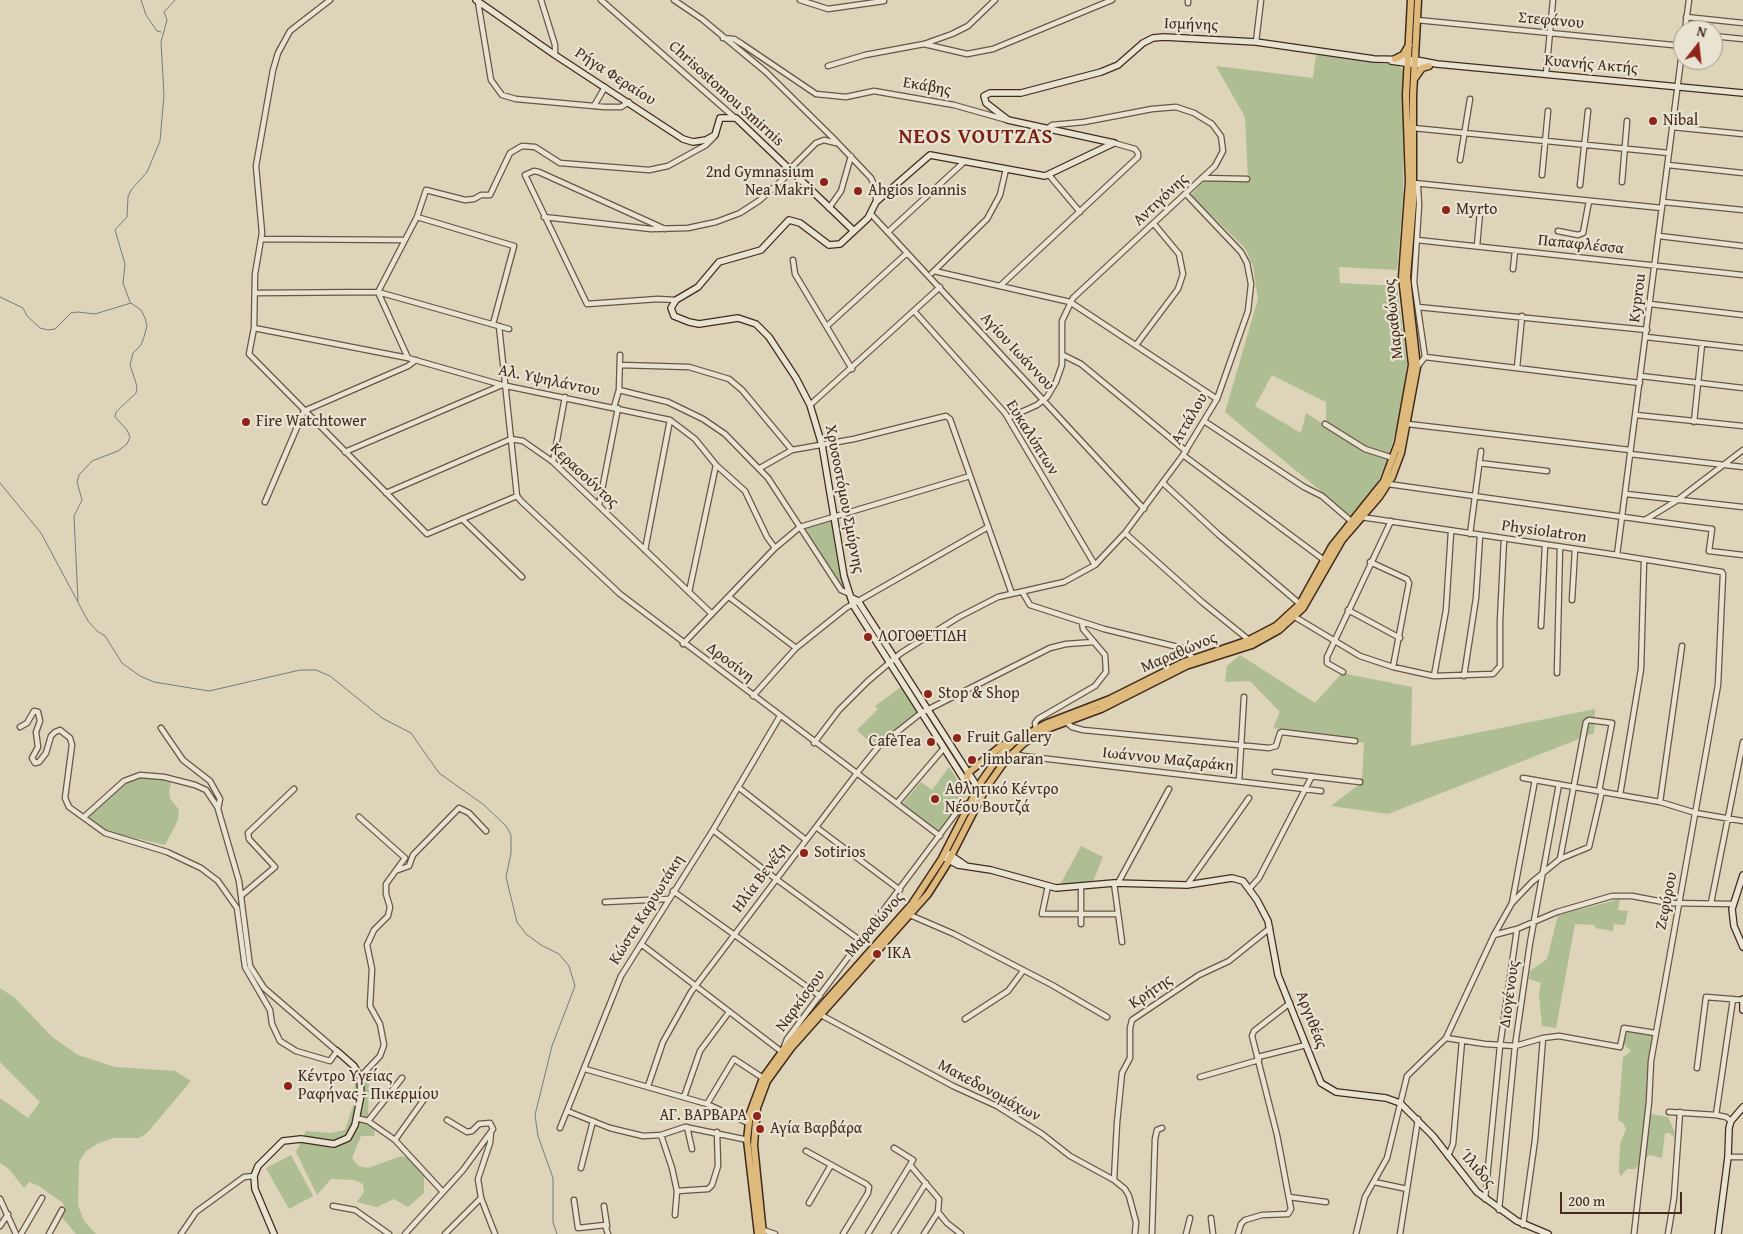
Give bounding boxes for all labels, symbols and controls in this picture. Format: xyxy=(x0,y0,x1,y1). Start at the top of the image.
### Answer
street label: Στεφάνου xyxy=(1517,9,1585,33)
street label: Ισμήνης xyxy=(1164,14,1218,36)
north arrow xyxy=(1673,20,1723,70)
text: N xyxy=(1695,21,1709,42)
street label: Chrisostomou Smirnis xyxy=(664,37,788,151)
street label: Ρήγα Φεραίου xyxy=(571,44,659,110)
street label: Κυανής Ακτής xyxy=(1543,51,1639,79)
street label: Εκάβης xyxy=(901,73,953,101)
place label: Nibal xyxy=(1663,111,1698,131)
marker: Nibal xyxy=(1647,115,1659,127)
district label: NEOS VOUTZAS xyxy=(897,125,1055,151)
place label: 2nd Gymnasium Nea Makri xyxy=(706,163,814,201)
street label: Αντιγόνης xyxy=(1130,170,1192,230)
marker: 2nd Gymnasium Nea Makri xyxy=(818,176,830,188)
place label: Ahgios Ioannis xyxy=(868,181,967,201)
marker: Ahgios Ioannis xyxy=(852,185,864,197)
place label: Myrto xyxy=(1456,200,1497,220)
marker: Myrto xyxy=(1440,204,1452,216)
street label: Παπαφλέσσα xyxy=(1537,231,1625,259)
street label: Kyprou xyxy=(1625,272,1651,324)
street label: Μαραθώνος xyxy=(1380,278,1408,360)
street label: Αγίου Ιωάννου xyxy=(976,309,1058,395)
street label: Αλ. Υψηλάντου xyxy=(497,361,601,401)
street label: Αττάλου xyxy=(1168,390,1212,448)
street label: Ευκαλύπτων xyxy=(1001,397,1063,479)
place label: Fire Watchtower xyxy=(256,412,366,432)
marker: Fire Watchtower xyxy=(240,416,252,428)
street label: Χρυσοστόμου Σμύρνης xyxy=(820,423,868,575)
street label: Κερασούντος xyxy=(546,439,622,513)
street label: Physiolatron xyxy=(1500,517,1588,547)
place label: ΛΟΓΟΘΕΤΙΔΗ xyxy=(878,627,967,647)
street label: Μαραθώνος xyxy=(1138,628,1220,678)
marker: ΛΟΓΟΘΕΤΙΔΗ xyxy=(862,631,874,643)
street label: Δροσίνη xyxy=(702,639,758,687)
place label: Stop & Shop xyxy=(938,684,1020,704)
marker: Stop & Shop xyxy=(922,688,934,700)
place label: Fruit Gallery xyxy=(967,728,1052,748)
place label: CafèTea xyxy=(869,732,921,752)
marker: Fruit Gallery xyxy=(951,732,963,744)
marker: CafèTea xyxy=(925,736,937,748)
street label: Ιωάννου Μαζαράκη xyxy=(1101,744,1235,776)
place label: Jimbaran xyxy=(982,750,1043,770)
marker: Jimbaran xyxy=(966,754,978,766)
place label: Αθλητικό Κέντρο Νέου Βουτζά xyxy=(945,780,1059,818)
marker: Αθλητικό Κέντρο Νέου Βουτζά xyxy=(929,793,941,805)
street label: Ηλία Βενέζη xyxy=(729,839,793,917)
place label: Sotirios xyxy=(814,843,866,863)
marker: Sotirios xyxy=(798,847,810,859)
street label: Κώστα Καρυωτάκη xyxy=(606,852,688,968)
street label: Ζεφύρου xyxy=(1652,871,1682,931)
street label: Μαραθώνος xyxy=(841,888,909,962)
place label: ΙΚΑ xyxy=(887,944,911,964)
marker: ΙΚΑ xyxy=(871,948,883,960)
street label: Διογένους xyxy=(1496,959,1524,1029)
street label: Ναρκίσσου xyxy=(772,966,830,1036)
street label: Κρήτης xyxy=(1126,971,1176,1013)
street label: Αργιθέας xyxy=(1291,988,1331,1052)
street label: Μακεδονομάχων xyxy=(934,1056,1044,1126)
place label: Κέντρο Υγείας Ραφήνας - Πικερμίου xyxy=(298,1067,439,1105)
marker: Κέντρο Υγείας Ραφήνας - Πικερμίου xyxy=(282,1080,294,1092)
place label: ΑΓ. ΒΑΡΒΑΡΑ xyxy=(659,1106,747,1126)
marker: ΑΓ. ΒΑΡΒΑΡΑ xyxy=(751,1110,763,1122)
place label: Αγία Βαρβάρα xyxy=(770,1119,862,1139)
marker: Αγία Βαρβάρα xyxy=(754,1123,766,1135)
street label: Ίλιδος xyxy=(1455,1146,1499,1192)
scale bar xyxy=(1563,1182,1686,1214)
text: 200 m xyxy=(1568,1190,1605,1211)

